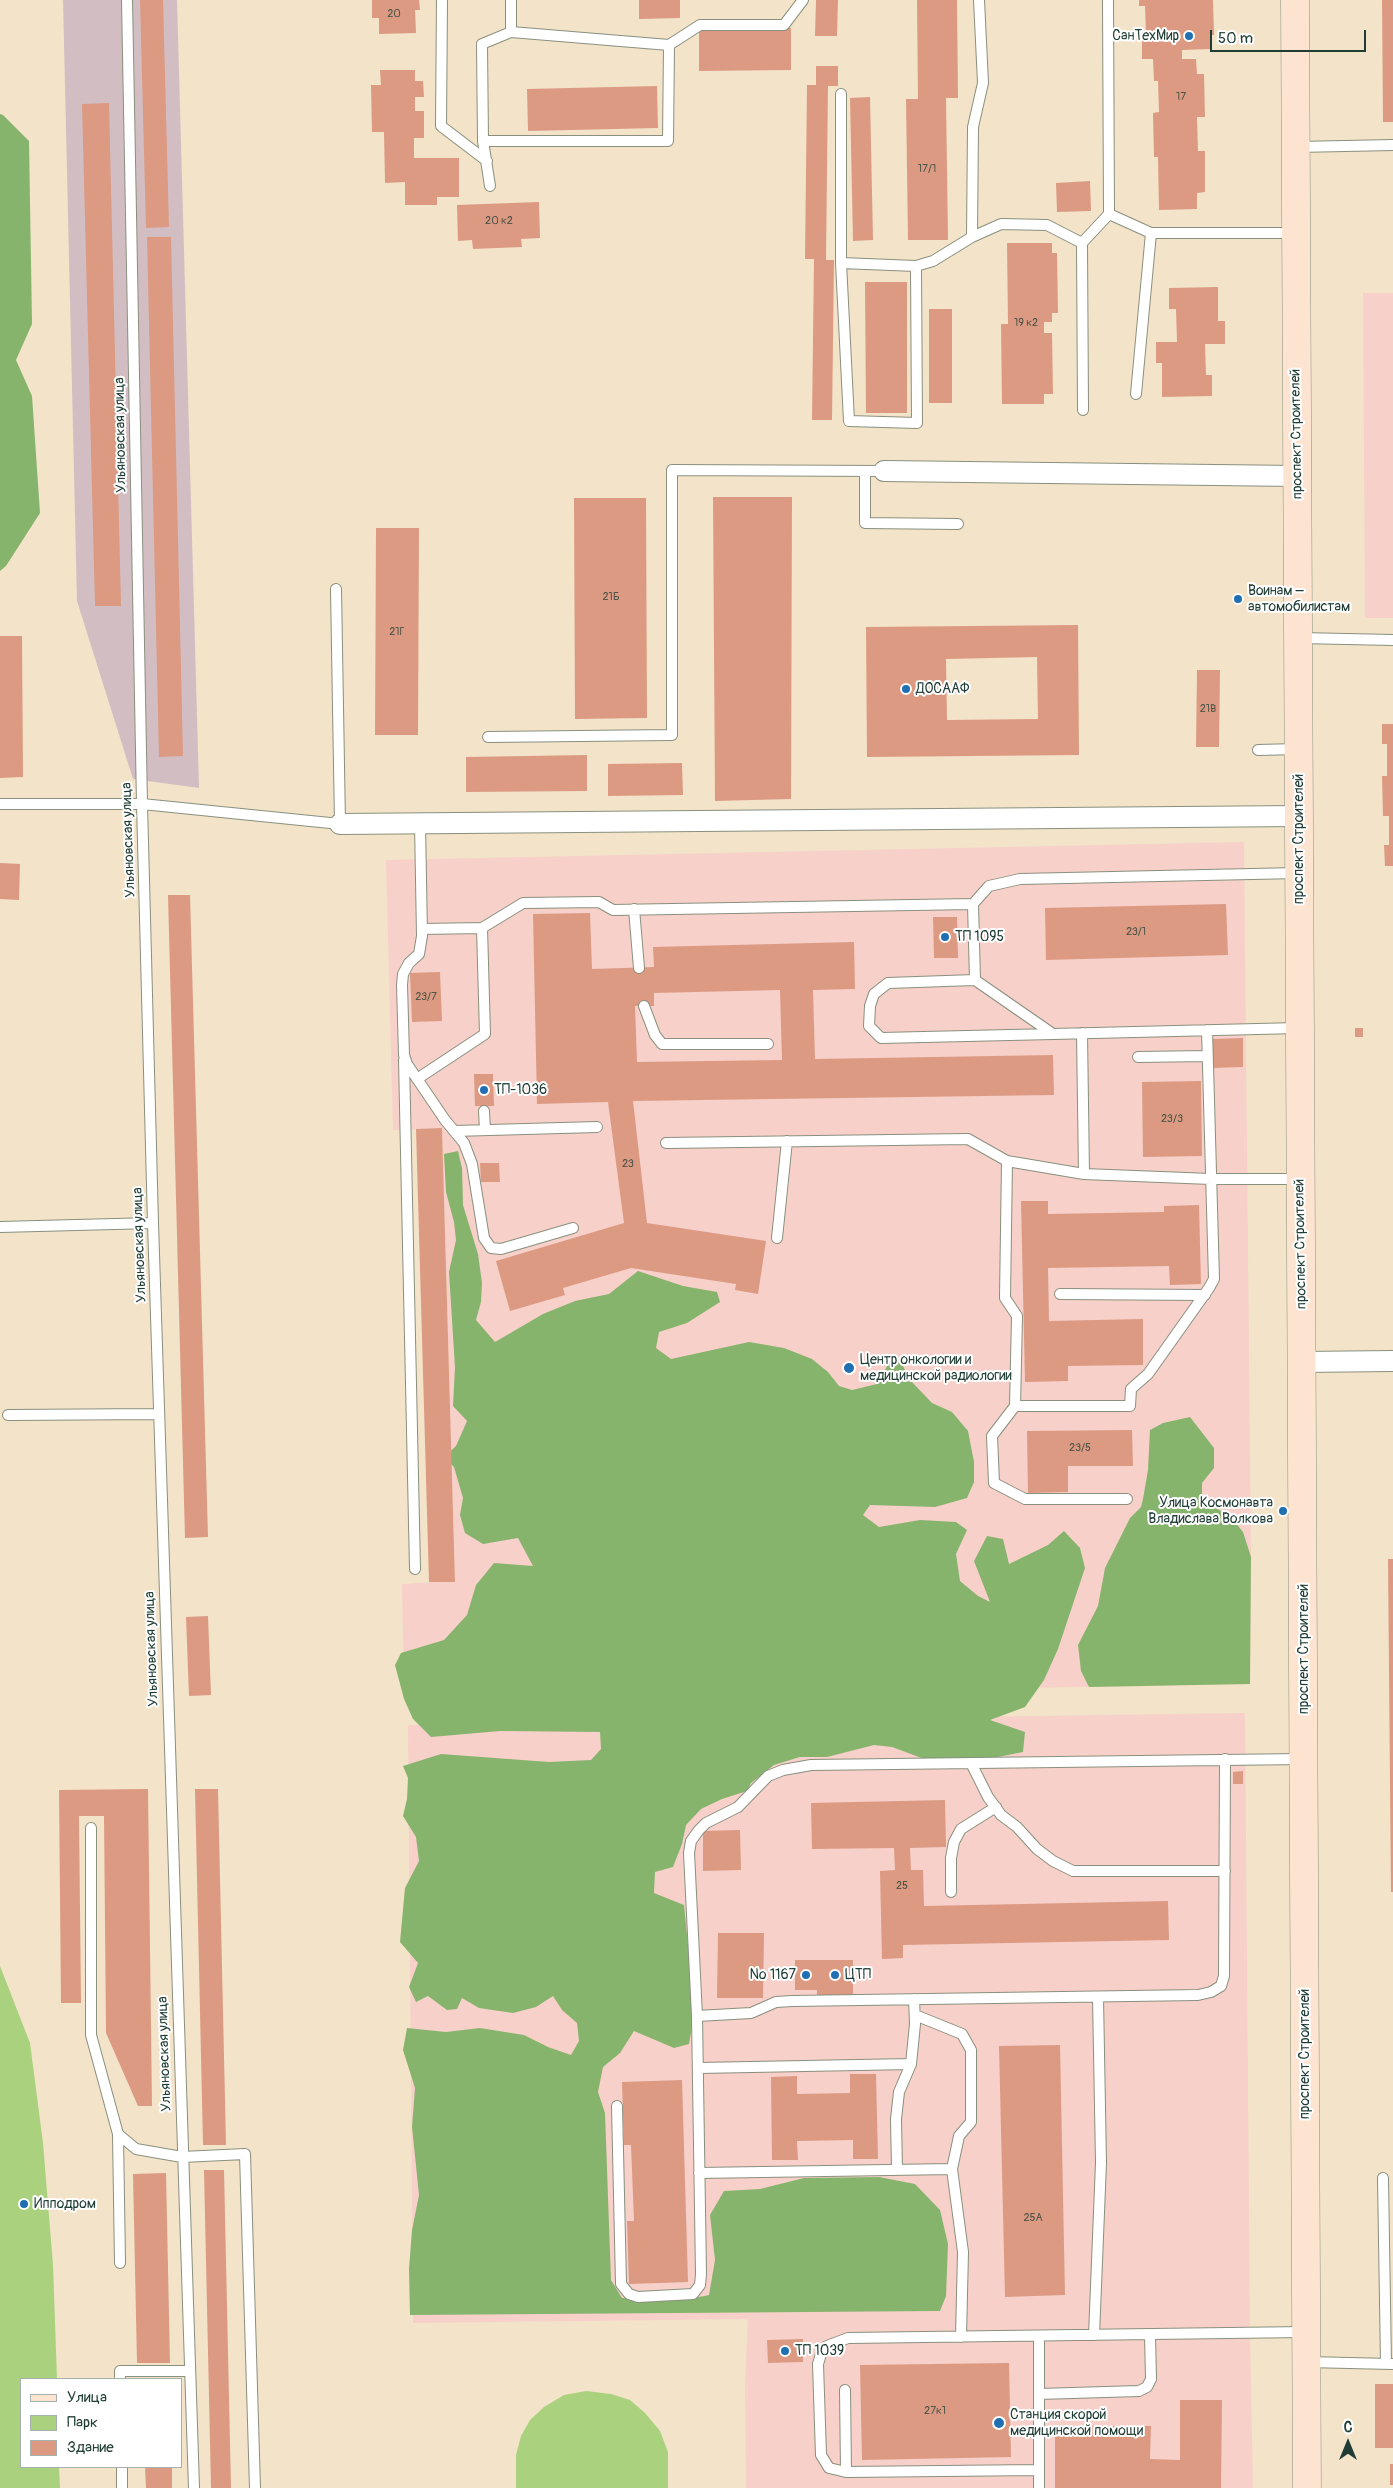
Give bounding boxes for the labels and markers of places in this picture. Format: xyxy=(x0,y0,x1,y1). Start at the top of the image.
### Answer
place label: СанТехМир xyxy=(1112,28,1179,44)
marker: СанТехМир xyxy=(1183,30,1195,42)
place label: Воинам – автомобилистам xyxy=(1248,583,1350,616)
marker: Воинам – автомобилистам xyxy=(1232,593,1244,605)
place label: ДОСААФ xyxy=(916,681,969,697)
marker: ДОСААФ xyxy=(900,683,912,695)
place label: ТП 1095 xyxy=(955,929,1004,945)
marker: ТП 1095 xyxy=(939,931,951,943)
place label: ТП-1036 xyxy=(494,1082,547,1098)
marker: ТП-1036 xyxy=(478,1084,490,1096)
place label: Центр онкологии и медицинской радиологии xyxy=(860,1352,1012,1384)
marker: Центр онкологии и медицинской радиологии xyxy=(842,1361,856,1375)
place label: Улица Космонавта Владислава Волкова xyxy=(1148,1495,1273,1528)
marker: Улица Космонавта Владислава Волкова xyxy=(1277,1505,1289,1517)
place label: № 1167 xyxy=(750,1967,796,1983)
place label: ЦТП xyxy=(845,1967,871,1983)
marker: № 1167 xyxy=(800,1969,812,1981)
marker: ЦТП xyxy=(829,1969,841,1981)
place label: Ипподром xyxy=(34,2196,96,2212)
marker: Ипподром xyxy=(18,2198,30,2210)
place label: ТП 1039 xyxy=(795,2343,844,2359)
marker: ТП 1039 xyxy=(779,2345,791,2357)
place label: Станция скорой медицинской помощи xyxy=(1010,2407,1143,2440)
marker: Станция скорой медицинской помощи xyxy=(992,2416,1006,2430)

